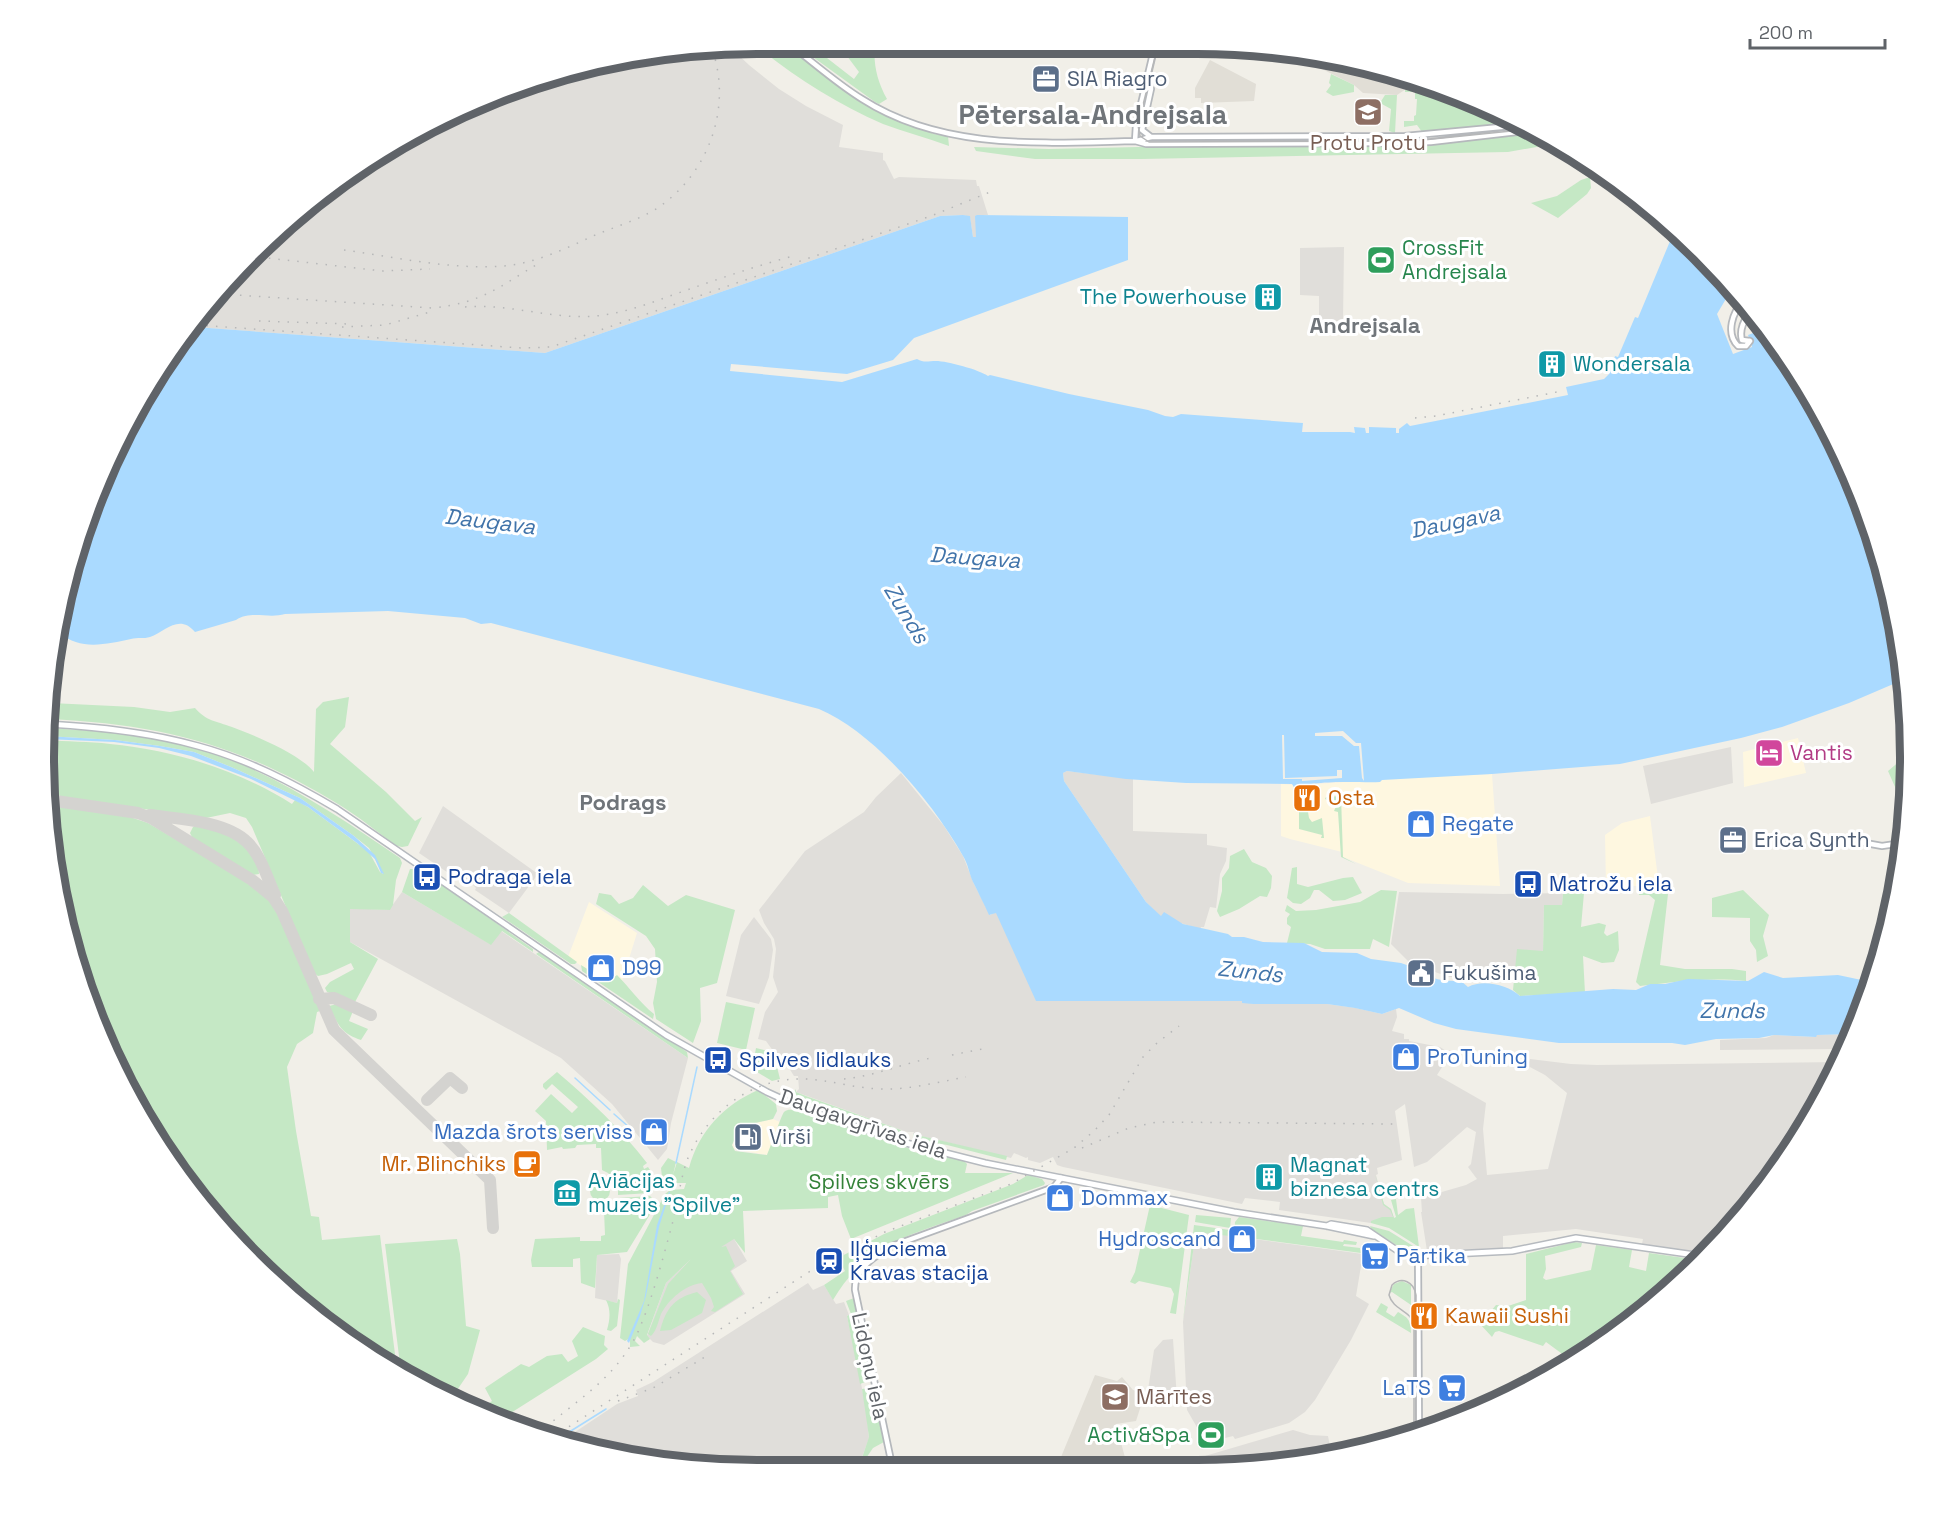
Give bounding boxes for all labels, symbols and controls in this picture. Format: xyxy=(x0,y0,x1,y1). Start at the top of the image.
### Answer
scale bar xyxy=(1750,12,1885,50)
text: 200 m xyxy=(1759,21,1813,44)
office icon: SIA Riagro xyxy=(1030,63,1062,95)
place label: SIA Riagro xyxy=(1067,65,1168,92)
school or university icon: Protu Protu xyxy=(1352,96,1384,128)
district label: Pētersala-Andrejsala xyxy=(959,97,1228,132)
place label: Protu Protu xyxy=(1310,129,1426,156)
place label: CrossFit Andrejsala xyxy=(1402,234,1507,285)
sports icon: CrossFit Andrejsala xyxy=(1365,244,1397,276)
building icon: The Powerhouse xyxy=(1252,281,1284,313)
place label: The Powerhouse xyxy=(1080,283,1247,310)
district label: Andrejsala xyxy=(1309,311,1421,339)
building icon: Wondersala xyxy=(1536,348,1568,380)
place label: Wondersala xyxy=(1573,350,1691,377)
water label: Daugava xyxy=(1408,498,1503,544)
water label: Daugava xyxy=(443,502,537,540)
water label: Daugava xyxy=(929,540,1022,574)
water label: Zunds xyxy=(878,578,937,649)
hotel icon: Vantis xyxy=(1753,737,1785,769)
place label: Vantis xyxy=(1790,739,1853,766)
restaurant icon: Osta xyxy=(1291,782,1323,814)
place label: Osta xyxy=(1328,784,1375,811)
district label: Podrags xyxy=(579,788,667,816)
shop icon: Regate xyxy=(1405,808,1437,840)
place label: Regate xyxy=(1442,810,1514,837)
office icon: Erica Synth xyxy=(1717,824,1749,856)
place label: Erica Synth xyxy=(1754,826,1870,853)
bus stop icon: Podraga iela xyxy=(411,861,443,893)
place label: Podraga iela xyxy=(448,863,572,890)
bus stop icon: Matrožu iela xyxy=(1512,868,1544,900)
place label: Matrožu iela xyxy=(1549,870,1672,897)
shop icon: D99 xyxy=(585,952,617,984)
place label: D99 xyxy=(622,954,662,981)
water label: Zunds xyxy=(1216,954,1285,988)
public building icon: Fukušima xyxy=(1405,957,1437,989)
place label: Fukušima xyxy=(1442,959,1537,986)
water label: Zunds xyxy=(1699,996,1766,1024)
shop icon: ProTuning xyxy=(1390,1041,1422,1073)
place label: ProTuning xyxy=(1427,1043,1528,1070)
bus stop icon: Spilves lidlauks xyxy=(702,1044,734,1076)
place label: Spilves lidlauks xyxy=(739,1046,891,1073)
street label: Daugavgrīvas iela xyxy=(776,1082,950,1165)
shop icon: Mazda šrots serviss xyxy=(638,1116,670,1148)
place label: Mazda šrots serviss xyxy=(434,1118,633,1145)
fuel station icon: Virši xyxy=(732,1121,764,1153)
place label: Virši xyxy=(769,1123,811,1150)
cafe icon: Mr. Blinchiks xyxy=(511,1148,543,1180)
place label: Mr. Blinchiks xyxy=(382,1150,506,1177)
place label: Magnat biznesa centrs xyxy=(1290,1151,1439,1202)
building icon: Magnat biznesa centrs xyxy=(1253,1161,1285,1193)
place label: Aviācijas muzejs "Spilve" xyxy=(588,1167,741,1218)
park label: Spilves skvērs xyxy=(809,1168,949,1195)
museum icon: Aviācijas muzejs "Spilve" xyxy=(551,1177,583,1209)
shop icon: Dommax xyxy=(1044,1182,1076,1214)
place label: Dommax xyxy=(1081,1184,1169,1211)
shop icon: Hydroscand xyxy=(1226,1223,1258,1255)
place label: Hydroscand xyxy=(1098,1225,1221,1252)
place label: Iļģuciema Kravas stacija xyxy=(850,1235,989,1286)
supermarket icon: Pārtika xyxy=(1359,1240,1391,1272)
place label: Pārtika xyxy=(1396,1242,1466,1269)
station icon: Iļģuciema Kravas stacija xyxy=(813,1245,845,1277)
restaurant icon: Kawaii Sushi xyxy=(1408,1300,1440,1332)
place label: Kawaii Sushi xyxy=(1445,1302,1569,1329)
street label: Lidoņu iela xyxy=(846,1310,895,1422)
supermarket icon: LaTS xyxy=(1436,1372,1468,1404)
place label: LaTS xyxy=(1383,1374,1431,1401)
school or university icon: Mārītes xyxy=(1099,1381,1131,1413)
place label: Mārītes xyxy=(1136,1383,1212,1410)
sports icon: Activ&Spa xyxy=(1195,1419,1227,1451)
place label: Activ&Spa xyxy=(1087,1421,1190,1448)

